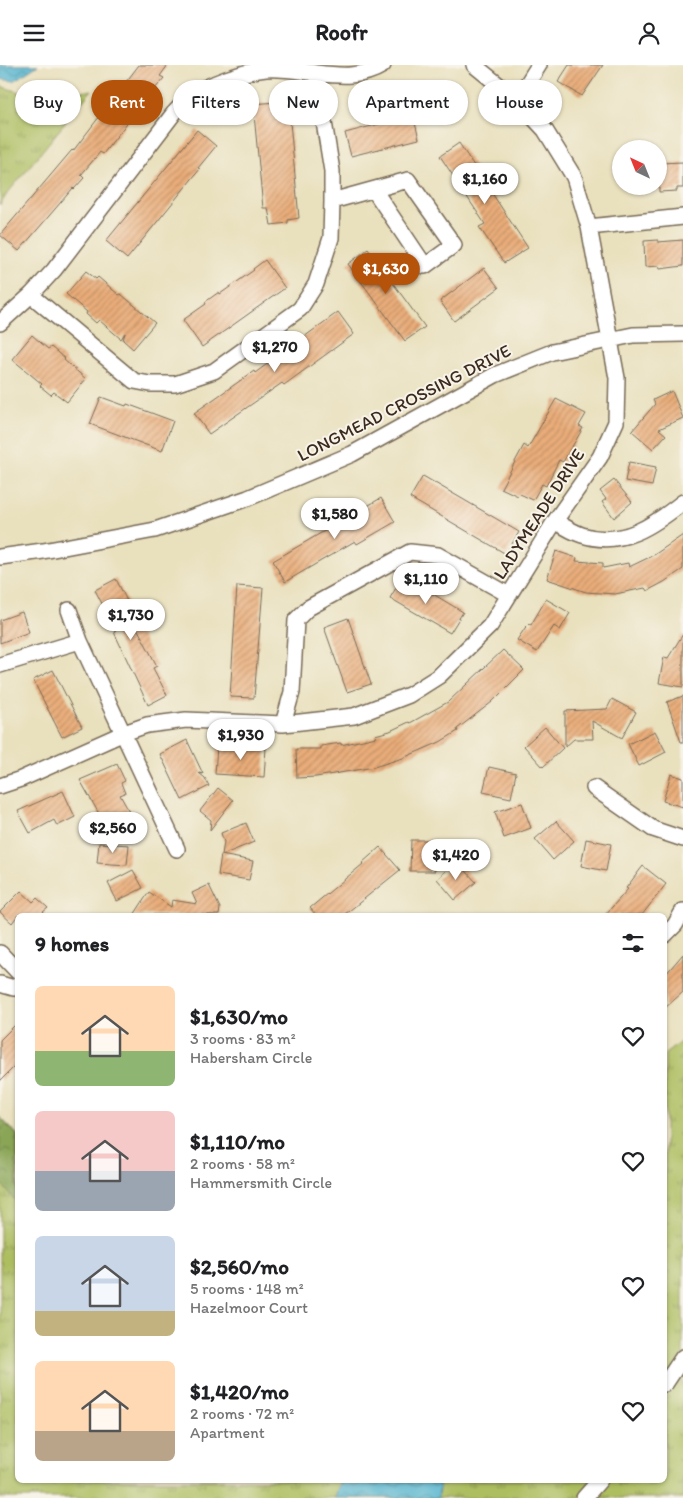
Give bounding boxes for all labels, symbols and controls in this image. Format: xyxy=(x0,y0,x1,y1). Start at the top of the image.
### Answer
icon: menu xyxy=(20,19,48,47)
text: Roofr xyxy=(315,19,368,46)
icon: person xyxy=(635,19,663,47)
chip: Buy xyxy=(15,80,81,125)
chip: Rent xyxy=(91,80,163,125)
chip: Filters xyxy=(173,80,259,125)
chip: New xyxy=(269,80,338,125)
chip: Apartment xyxy=(348,80,468,125)
chip: House xyxy=(478,80,562,125)
north arrow xyxy=(612,140,668,195)
map controls xyxy=(612,140,667,195)
pin: $1,160 xyxy=(444,163,526,205)
text: $1,160 xyxy=(462,169,508,188)
pin: $1,630 xyxy=(345,253,427,295)
text: $1,630 xyxy=(363,259,409,278)
pin: $1,270 xyxy=(234,331,316,373)
text: $1,270 xyxy=(252,337,298,356)
street label: LONGMEAD CROSSING DRIVE xyxy=(294,339,514,467)
street label: LADYMEADE DRIVE xyxy=(489,445,589,583)
pin: $1,580 xyxy=(294,497,376,540)
text: $1,580 xyxy=(312,504,358,523)
pin: $1,110 xyxy=(385,563,467,605)
text: $1,110 xyxy=(404,569,448,588)
pin: $1,730 xyxy=(90,599,172,641)
text: $1,730 xyxy=(108,605,154,624)
pin: $1,930 xyxy=(200,719,282,761)
text: $1,930 xyxy=(218,725,264,744)
pin: $2,560 xyxy=(72,811,154,854)
text: $2,560 xyxy=(89,818,137,837)
pin: $1,420 xyxy=(415,839,497,881)
text: $1,420 xyxy=(432,845,480,864)
icon: filters xyxy=(619,929,647,957)
text: 9 homes xyxy=(35,931,109,956)
text: $1,630/mo xyxy=(190,1004,288,1029)
icon: home xyxy=(75,1006,135,1066)
icon: heart xyxy=(619,1022,647,1050)
text: 3 rooms · 83 m² xyxy=(190,1029,296,1048)
text: Habersham Circle xyxy=(190,1048,312,1067)
text: $1,110/mo xyxy=(190,1129,285,1154)
icon: home xyxy=(75,1131,135,1191)
icon: heart xyxy=(619,1147,647,1175)
text: 2 rooms · 58 m² xyxy=(190,1154,295,1173)
text: Hammersmith Circle xyxy=(190,1173,332,1192)
text: $2,560/mo xyxy=(190,1254,289,1279)
icon: home xyxy=(75,1256,135,1316)
icon: heart xyxy=(619,1272,647,1300)
text: 5 rooms · 148 m² xyxy=(190,1279,304,1298)
text: Hazelmoor Court xyxy=(190,1298,308,1317)
text: $1,420/mo xyxy=(190,1379,289,1404)
icon: home xyxy=(75,1381,135,1441)
icon: heart xyxy=(619,1397,647,1425)
text: 2 rooms · 72 m² xyxy=(190,1404,294,1423)
text: Apartment xyxy=(190,1423,265,1442)

